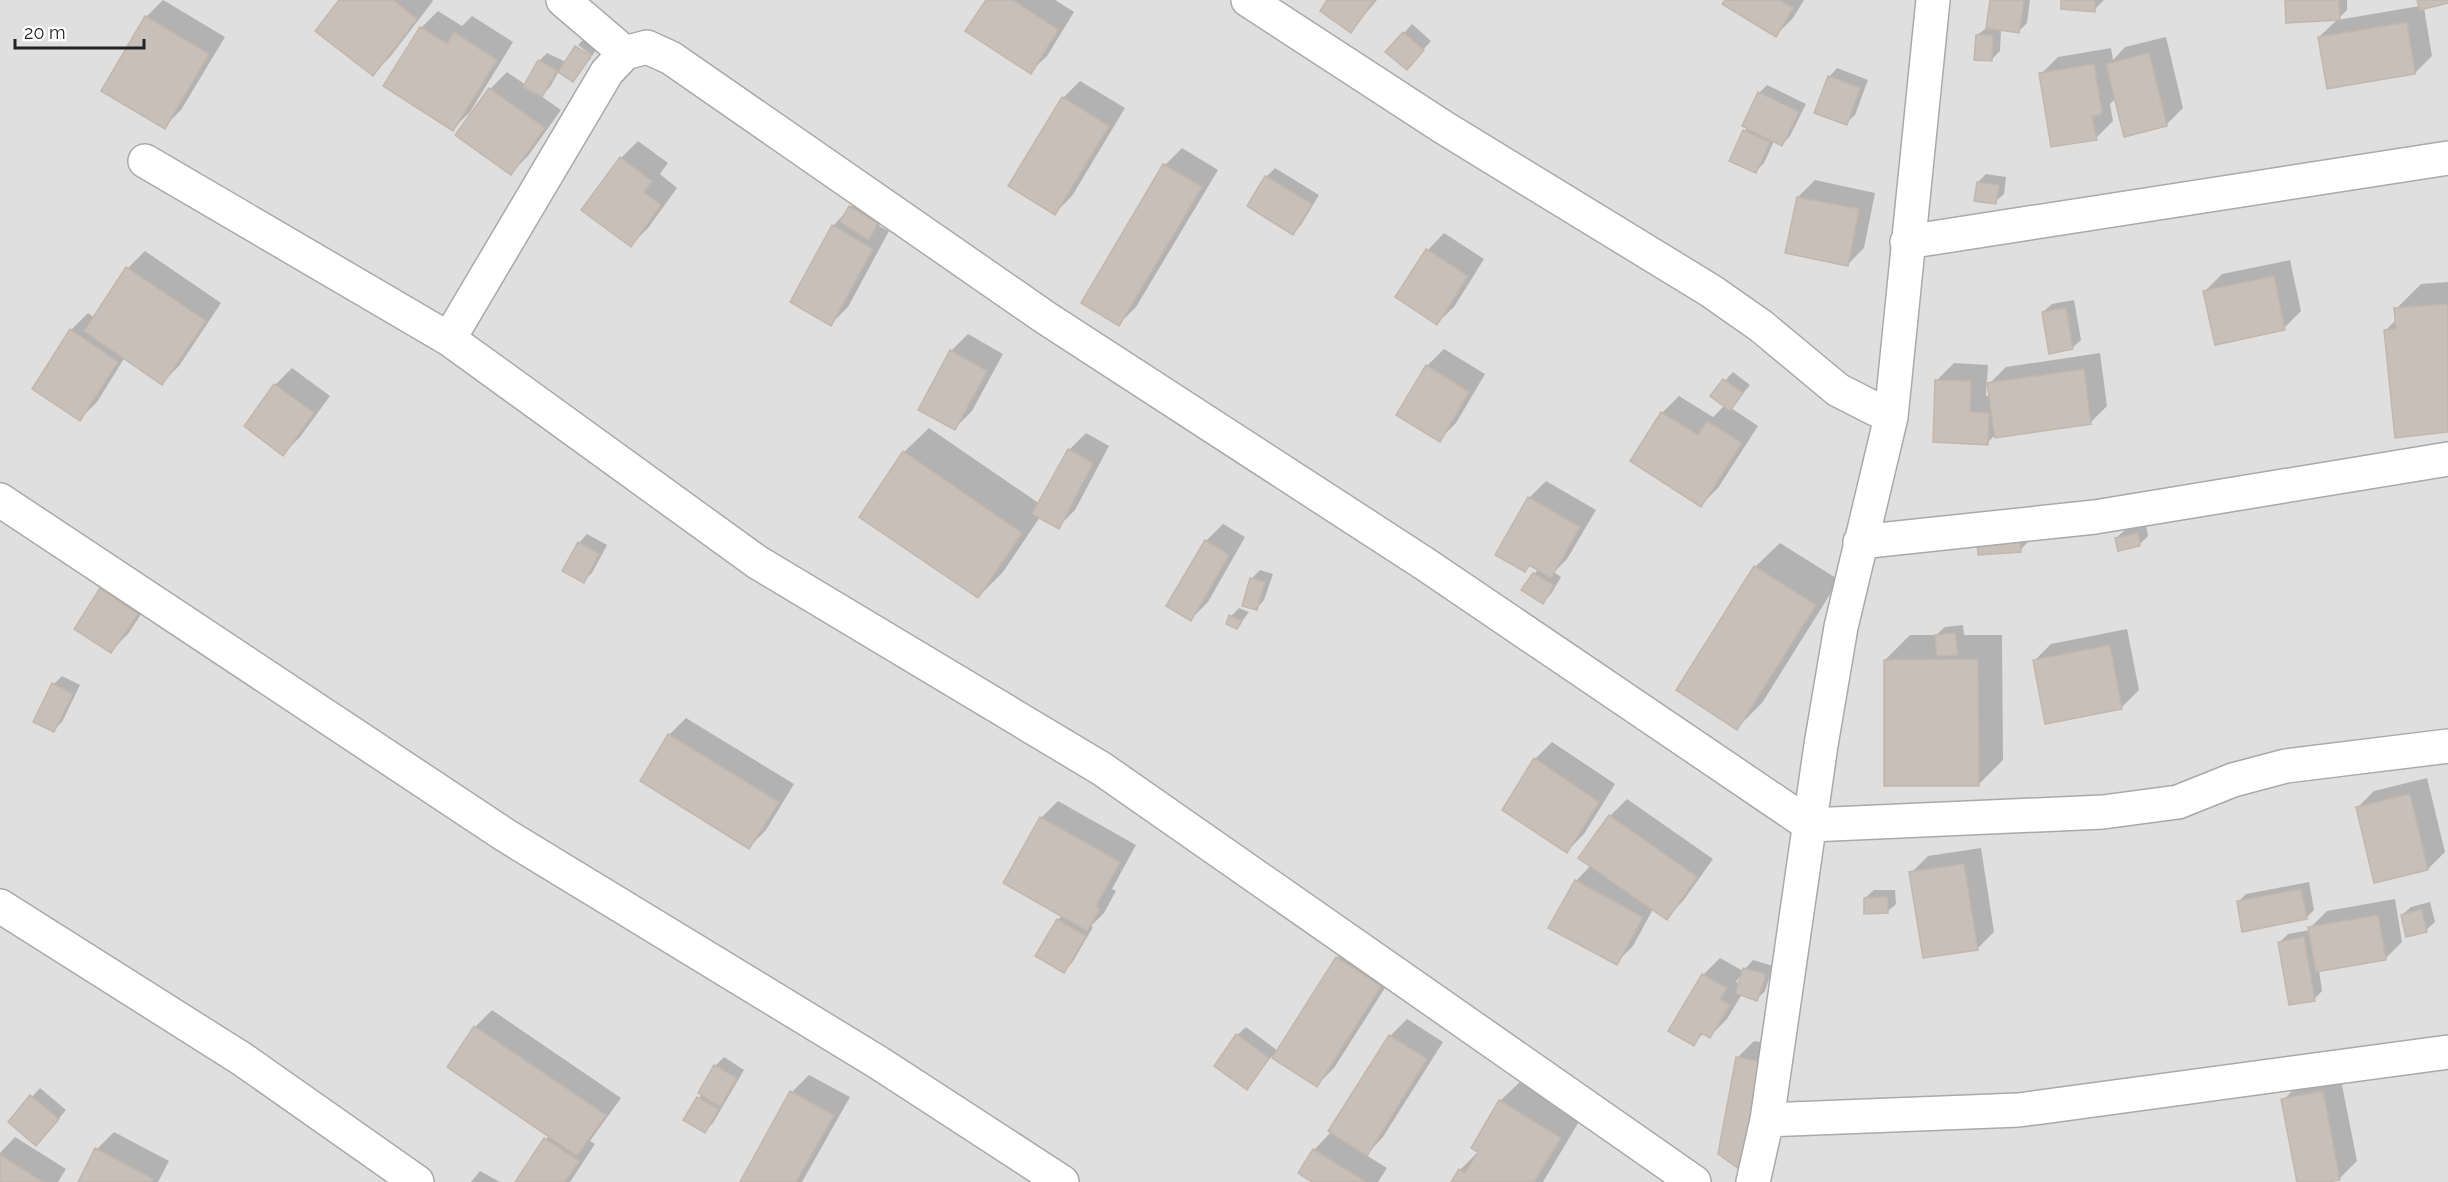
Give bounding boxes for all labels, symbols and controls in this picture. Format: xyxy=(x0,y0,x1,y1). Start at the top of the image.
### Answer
scale bar xyxy=(15,12,144,50)
text: 20 m xyxy=(24,22,66,43)

